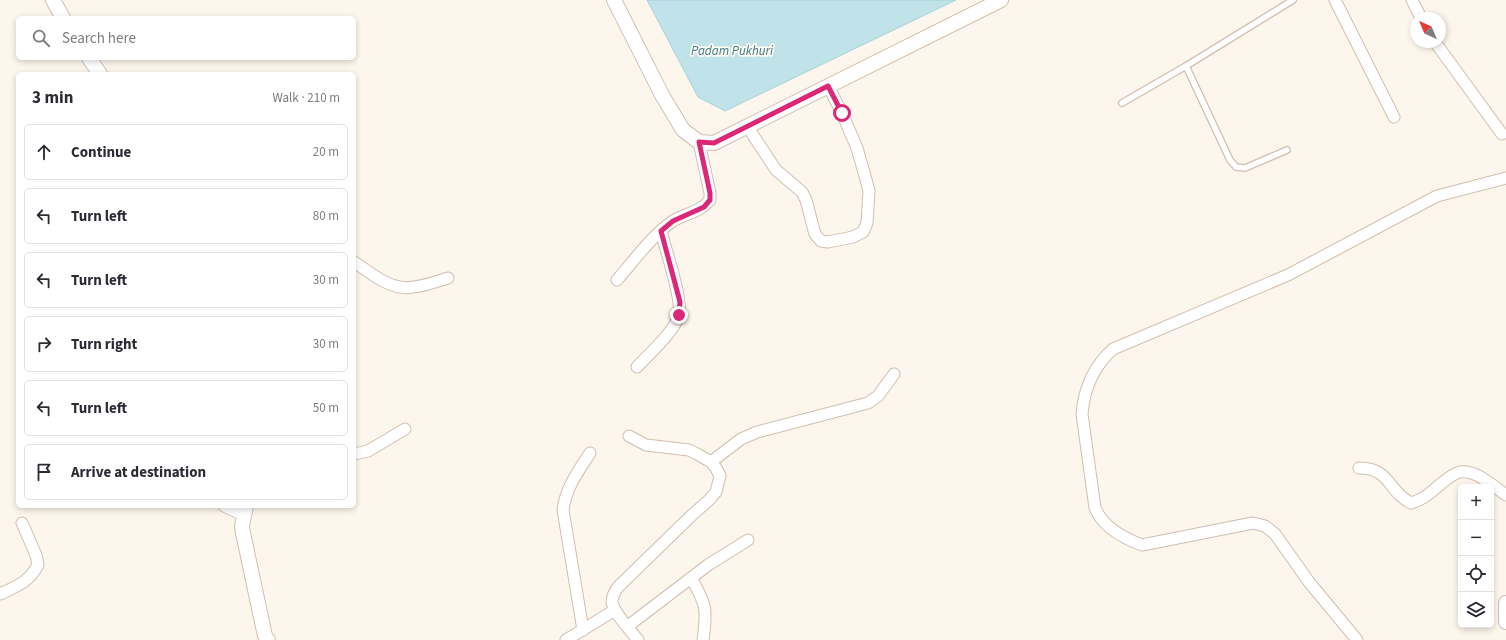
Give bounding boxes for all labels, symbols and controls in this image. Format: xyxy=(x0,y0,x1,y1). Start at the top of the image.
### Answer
north arrow xyxy=(1410,12,1446,48)
search box xyxy=(16,16,356,60)
icon: search xyxy=(30,27,52,49)
text: Search here xyxy=(62,28,136,49)
water label: Padam Pukhuri xyxy=(691,42,774,60)
text: 3 min xyxy=(32,86,73,110)
text: Walk · 210 m xyxy=(272,89,340,107)
route start xyxy=(833,104,851,122)
icon: ahead xyxy=(33,141,55,163)
text: Continue xyxy=(71,142,131,163)
text: 20 m xyxy=(313,143,339,161)
icon: left xyxy=(33,205,55,227)
text: Turn left xyxy=(71,206,127,227)
text: 80 m xyxy=(313,207,339,225)
icon: left xyxy=(33,269,55,291)
text: Turn left xyxy=(71,270,127,291)
text: 30 m xyxy=(313,271,339,289)
route end xyxy=(670,306,688,324)
icon: right xyxy=(33,333,55,355)
text: Turn right xyxy=(71,334,137,355)
text: 30 m xyxy=(313,335,339,353)
icon: left xyxy=(33,397,55,419)
text: Turn left xyxy=(71,398,127,419)
text: 50 m xyxy=(313,399,339,417)
icon: arrive xyxy=(33,461,55,483)
text: Arrive at destination xyxy=(71,462,206,483)
map controls xyxy=(1458,484,1494,628)
button: + xyxy=(1458,484,1494,520)
button: − xyxy=(1458,520,1494,556)
button: locate xyxy=(1458,556,1494,592)
button: layers xyxy=(1458,592,1494,628)

